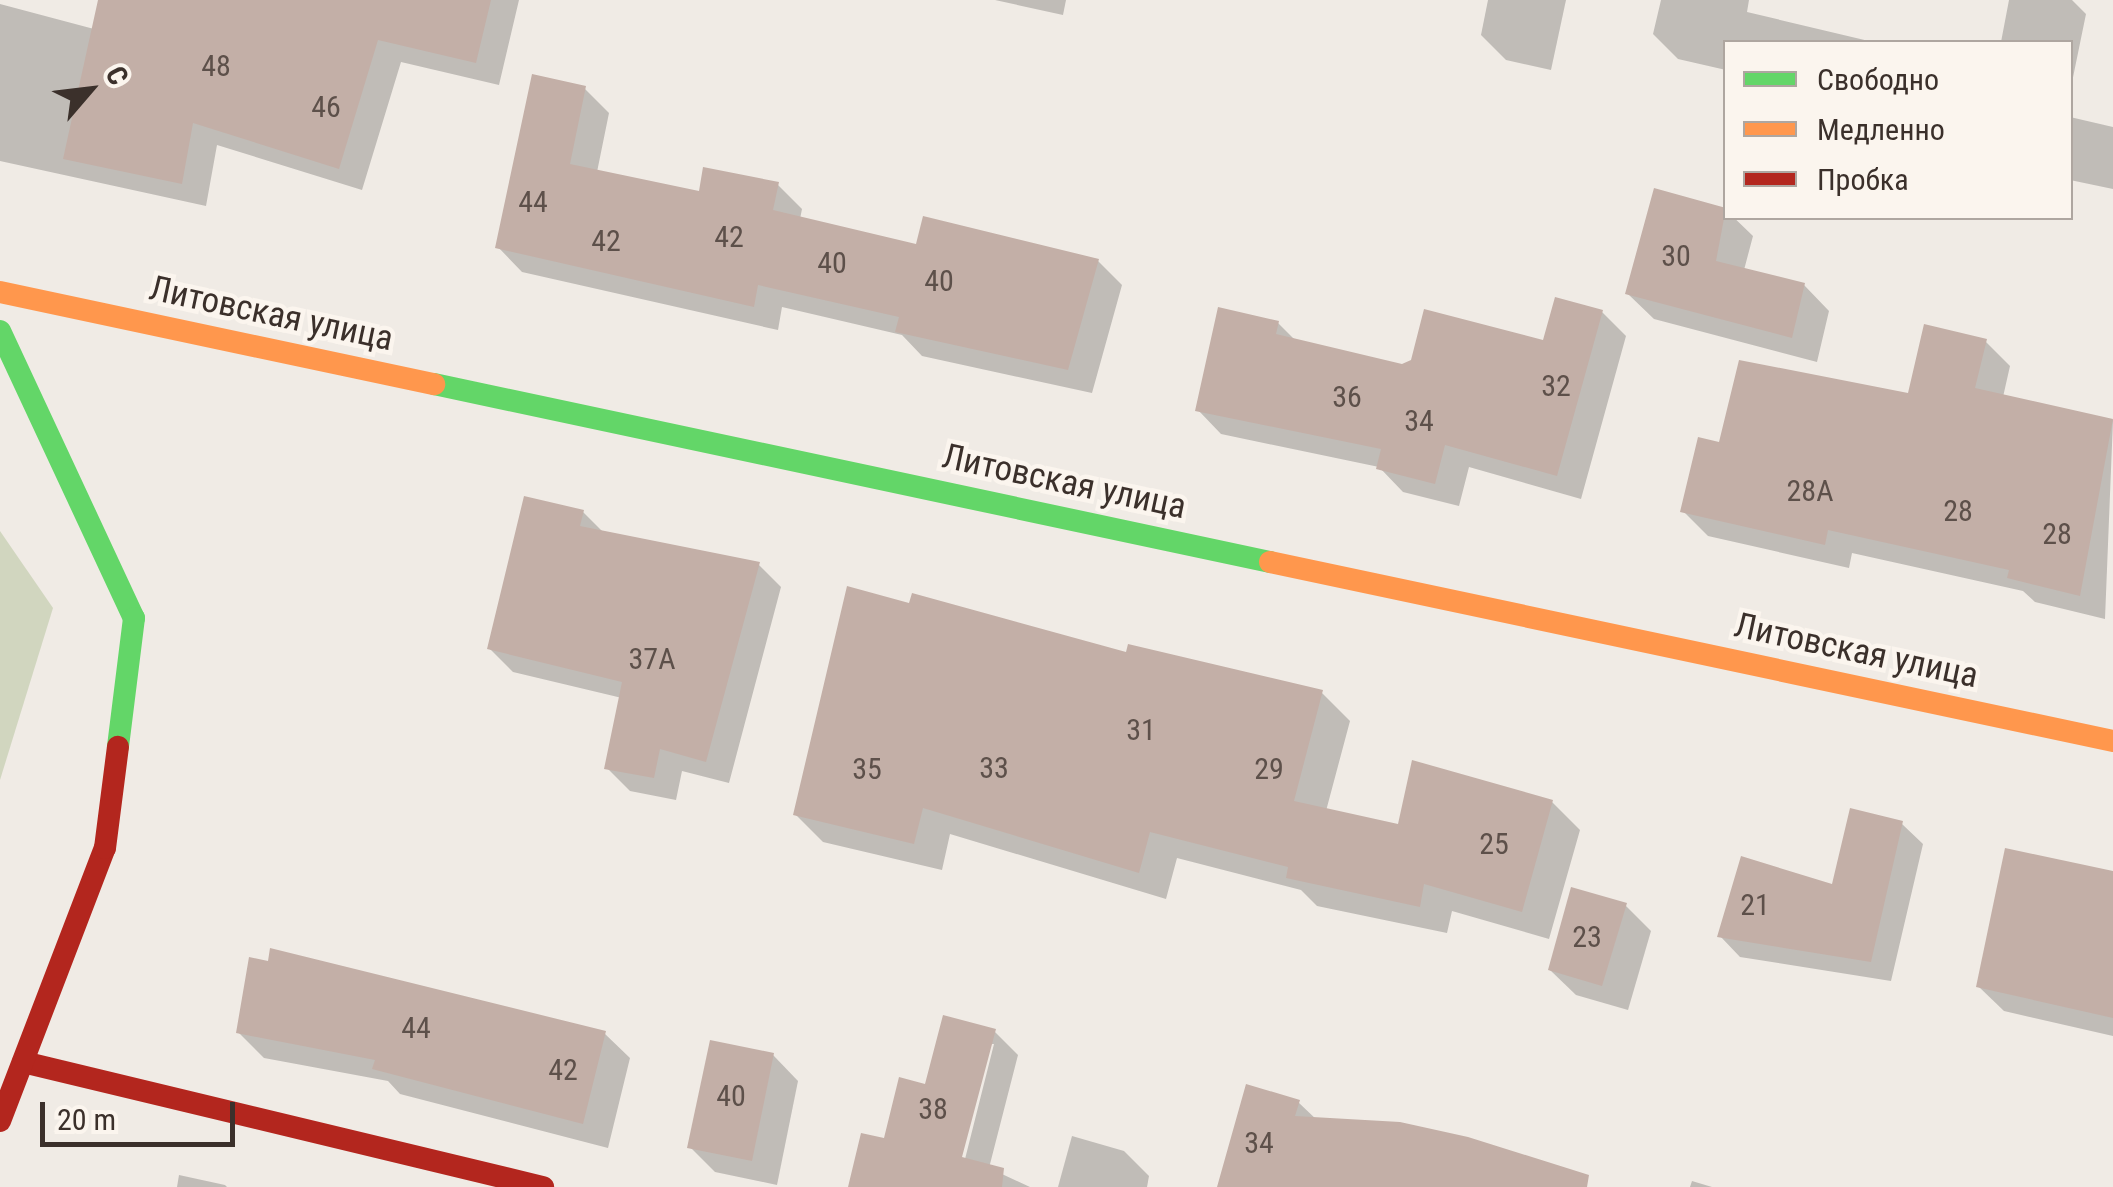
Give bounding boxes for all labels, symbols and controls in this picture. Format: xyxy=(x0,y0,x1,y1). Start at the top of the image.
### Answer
north arrow xyxy=(40,40,140,140)
legend xyxy=(1723,40,2073,220)
house number: 48 xyxy=(201,48,231,84)
text: С xyxy=(99,61,135,90)
text: Свободно xyxy=(1817,62,1939,97)
house number: 46 xyxy=(311,89,341,125)
text: Медленно xyxy=(1817,112,1945,147)
text: Пробка xyxy=(1817,162,1909,197)
house number: 44 xyxy=(518,184,548,220)
house number: 42 xyxy=(714,219,744,255)
house number: 42 xyxy=(591,223,621,259)
house number: 30 xyxy=(1661,238,1691,274)
house number: 40 xyxy=(817,245,847,281)
house number: 40 xyxy=(924,263,954,299)
street label: Литовская улица xyxy=(145,268,397,360)
house number: 32 xyxy=(1541,368,1571,404)
house number: 36 xyxy=(1332,379,1362,415)
house number: 34 xyxy=(1404,403,1434,439)
street label: Литовская улица xyxy=(938,436,1190,528)
house number: 28А xyxy=(1787,473,1833,509)
house number: 28 xyxy=(1943,493,1973,529)
house number: 28 xyxy=(2042,516,2072,552)
street label: Литовская улица xyxy=(1730,605,1982,697)
house number: 37А xyxy=(629,641,675,677)
house number: 31 xyxy=(1126,712,1156,748)
house number: 33 xyxy=(979,750,1009,786)
house number: 35 xyxy=(852,751,882,787)
house number: 29 xyxy=(1254,751,1284,787)
house number: 25 xyxy=(1479,826,1509,862)
house number: 21 xyxy=(1740,887,1770,923)
house number: 23 xyxy=(1572,919,1602,955)
house number: 44 xyxy=(401,1010,431,1046)
house number: 42 xyxy=(548,1052,578,1088)
house number: 40 xyxy=(716,1078,746,1114)
scale bar xyxy=(45,1082,240,1144)
house number: 38 xyxy=(918,1091,948,1127)
text: 20 m xyxy=(57,1102,116,1137)
house number: 34 xyxy=(1244,1125,1274,1161)

